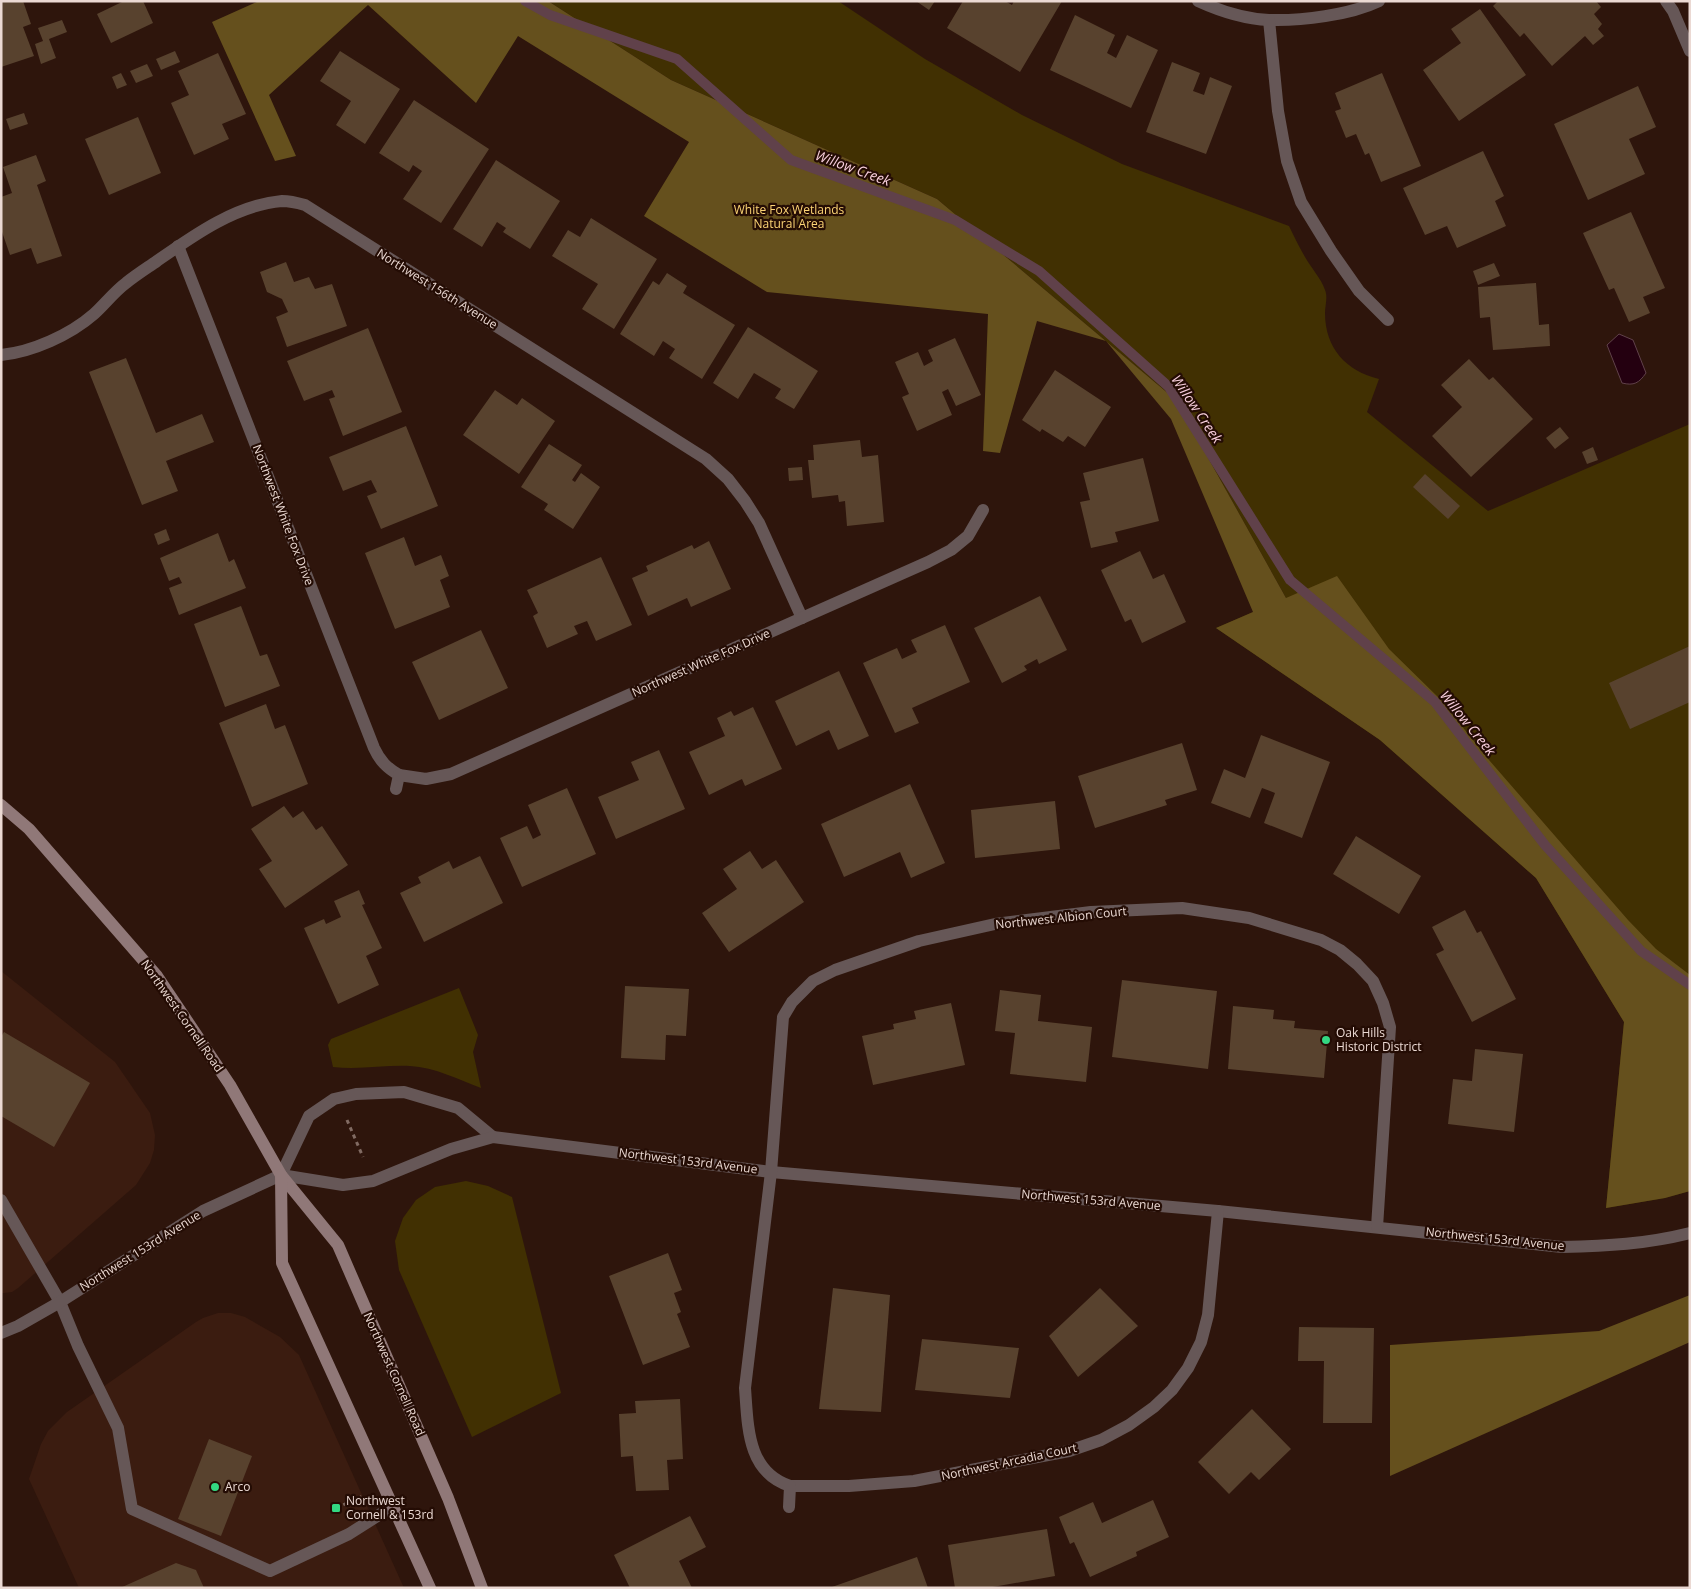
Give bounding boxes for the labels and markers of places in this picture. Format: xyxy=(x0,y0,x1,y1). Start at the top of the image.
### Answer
place label: Oak Hills Historic District xyxy=(1336,1024,1422,1055)
marker: Oak Hills Historic District xyxy=(1320,1034,1332,1046)
place label: Arco xyxy=(225,1478,250,1495)
marker: Arco xyxy=(209,1481,221,1493)
place label: Northwest Cornell & 153rd xyxy=(346,1492,434,1523)
marker: Northwest Cornell & 153rd xyxy=(330,1502,342,1514)

